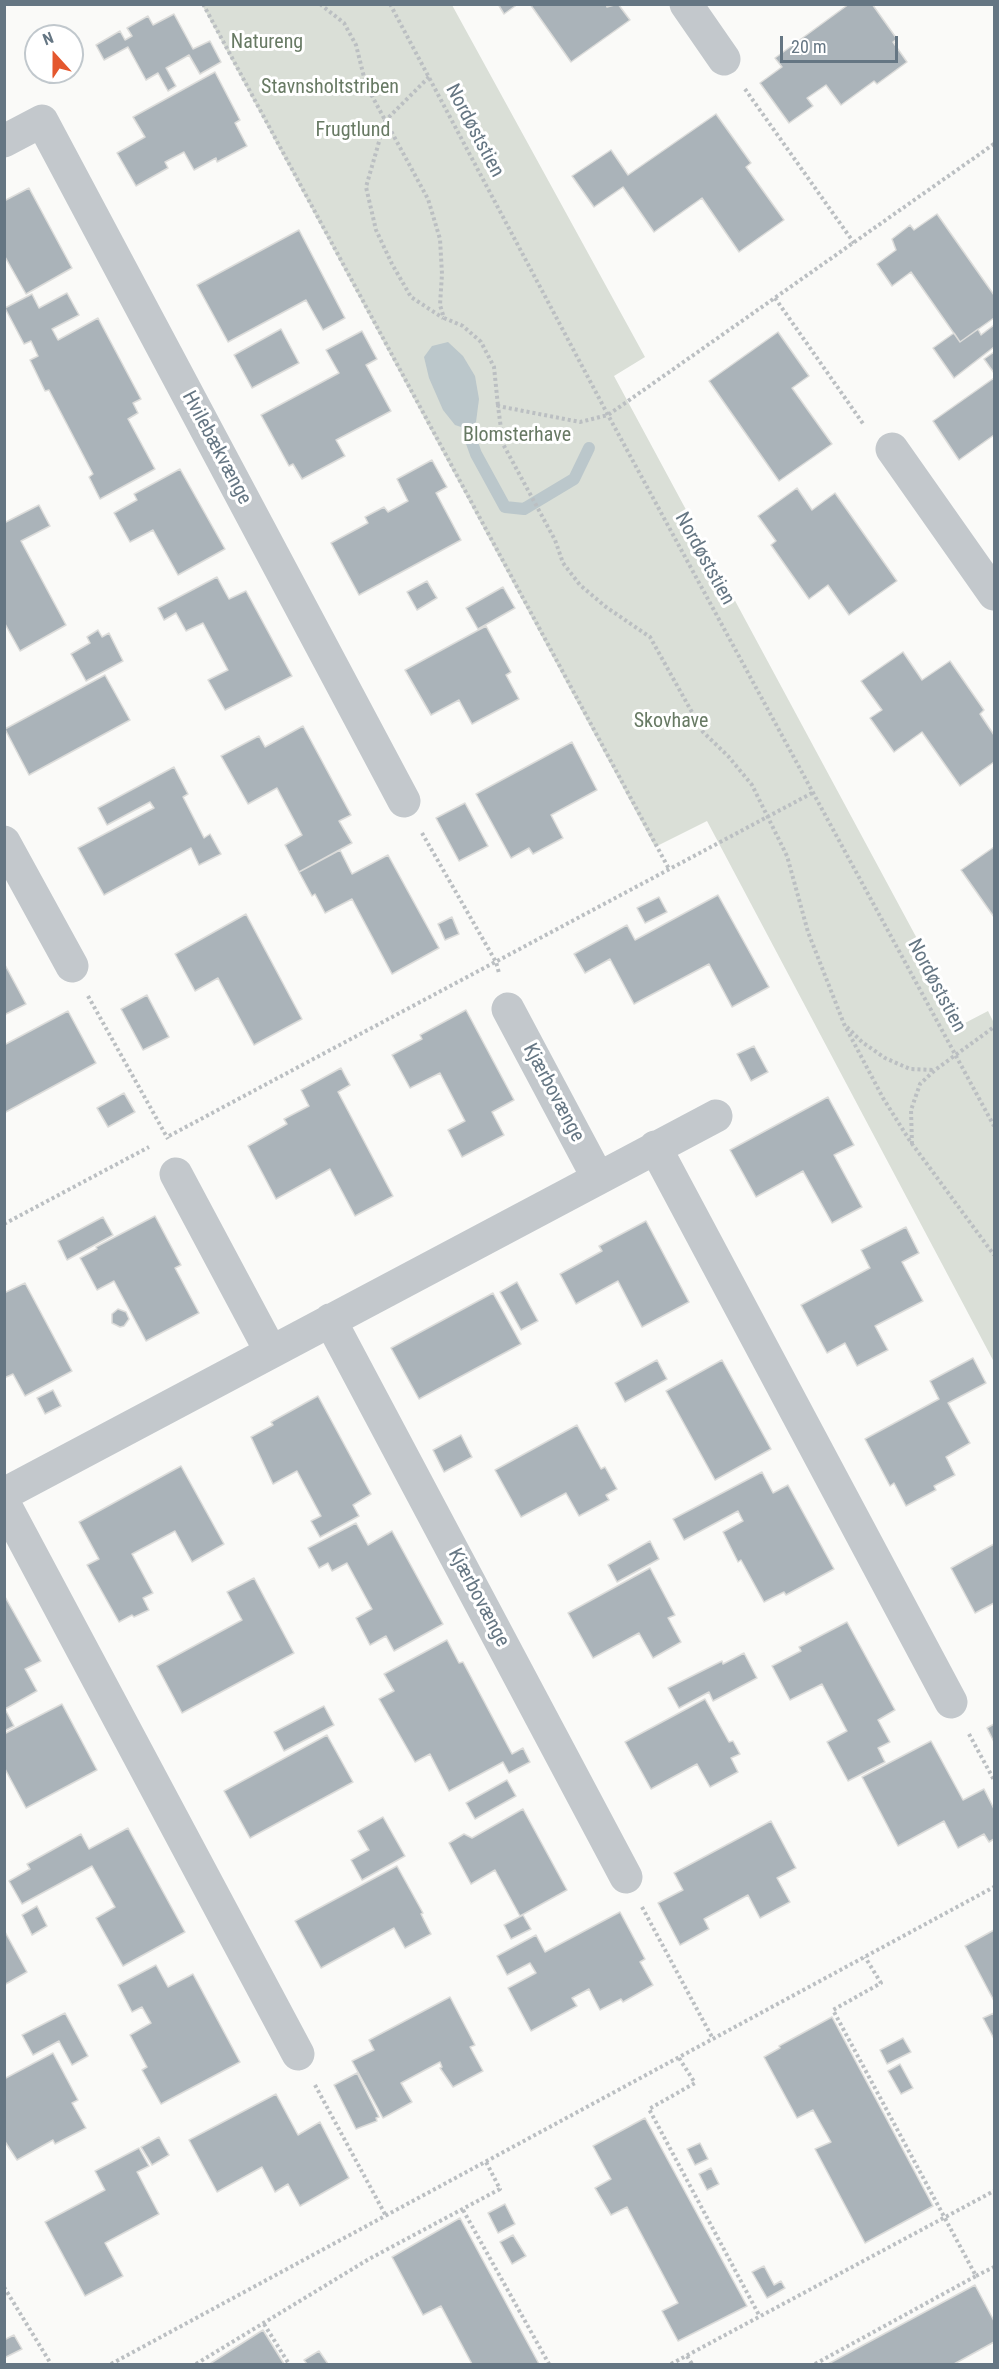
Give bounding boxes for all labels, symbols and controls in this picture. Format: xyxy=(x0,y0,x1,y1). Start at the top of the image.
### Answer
north arrow xyxy=(24,24,84,84)
scale bar xyxy=(783,24,902,62)
text: N xyxy=(40,28,56,49)
park label: Natureng xyxy=(231,31,303,55)
text: 20 m xyxy=(791,36,826,57)
park label: Stavnsholtstriben xyxy=(261,76,399,100)
street label: Nordøststien xyxy=(439,80,509,182)
park label: Frugtlund xyxy=(316,119,390,143)
street label: Hvilebækvænge xyxy=(176,387,256,509)
park label: Blomsterhave xyxy=(463,424,571,448)
street label: Nordøststien xyxy=(669,509,739,609)
park label: Skovhave xyxy=(634,710,708,734)
street label: Nordøststien xyxy=(901,935,971,1037)
street label: Kjærbovænge xyxy=(517,1040,589,1146)
street label: Kjærbovænge xyxy=(442,1545,514,1651)

